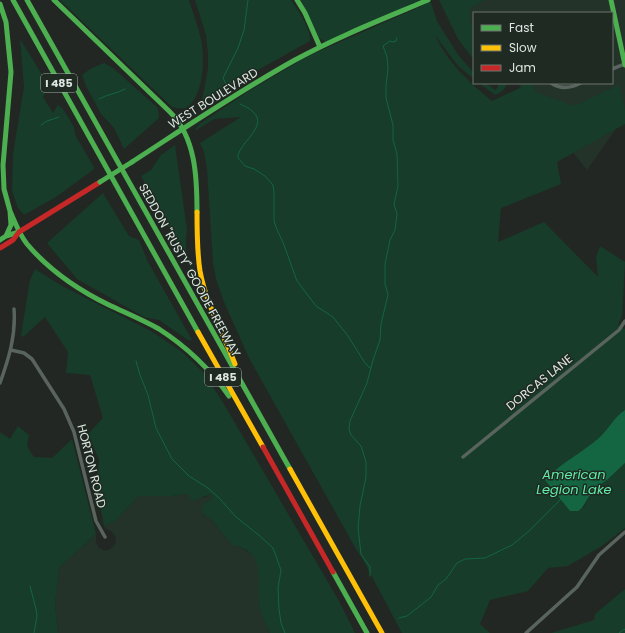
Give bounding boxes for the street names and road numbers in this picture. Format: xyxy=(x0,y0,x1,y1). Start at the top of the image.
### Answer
street label: WEST BOULEVARD xyxy=(165,64,261,132)
road number: I 485 xyxy=(41,74,77,92)
street label: SEDDON "RUSTY" GOODE FREEWAY xyxy=(135,180,245,360)
street label: DORCAS LANE xyxy=(502,350,576,414)
road number: I 485 xyxy=(205,368,241,386)
street label: HORTON ROAD xyxy=(73,422,111,510)

